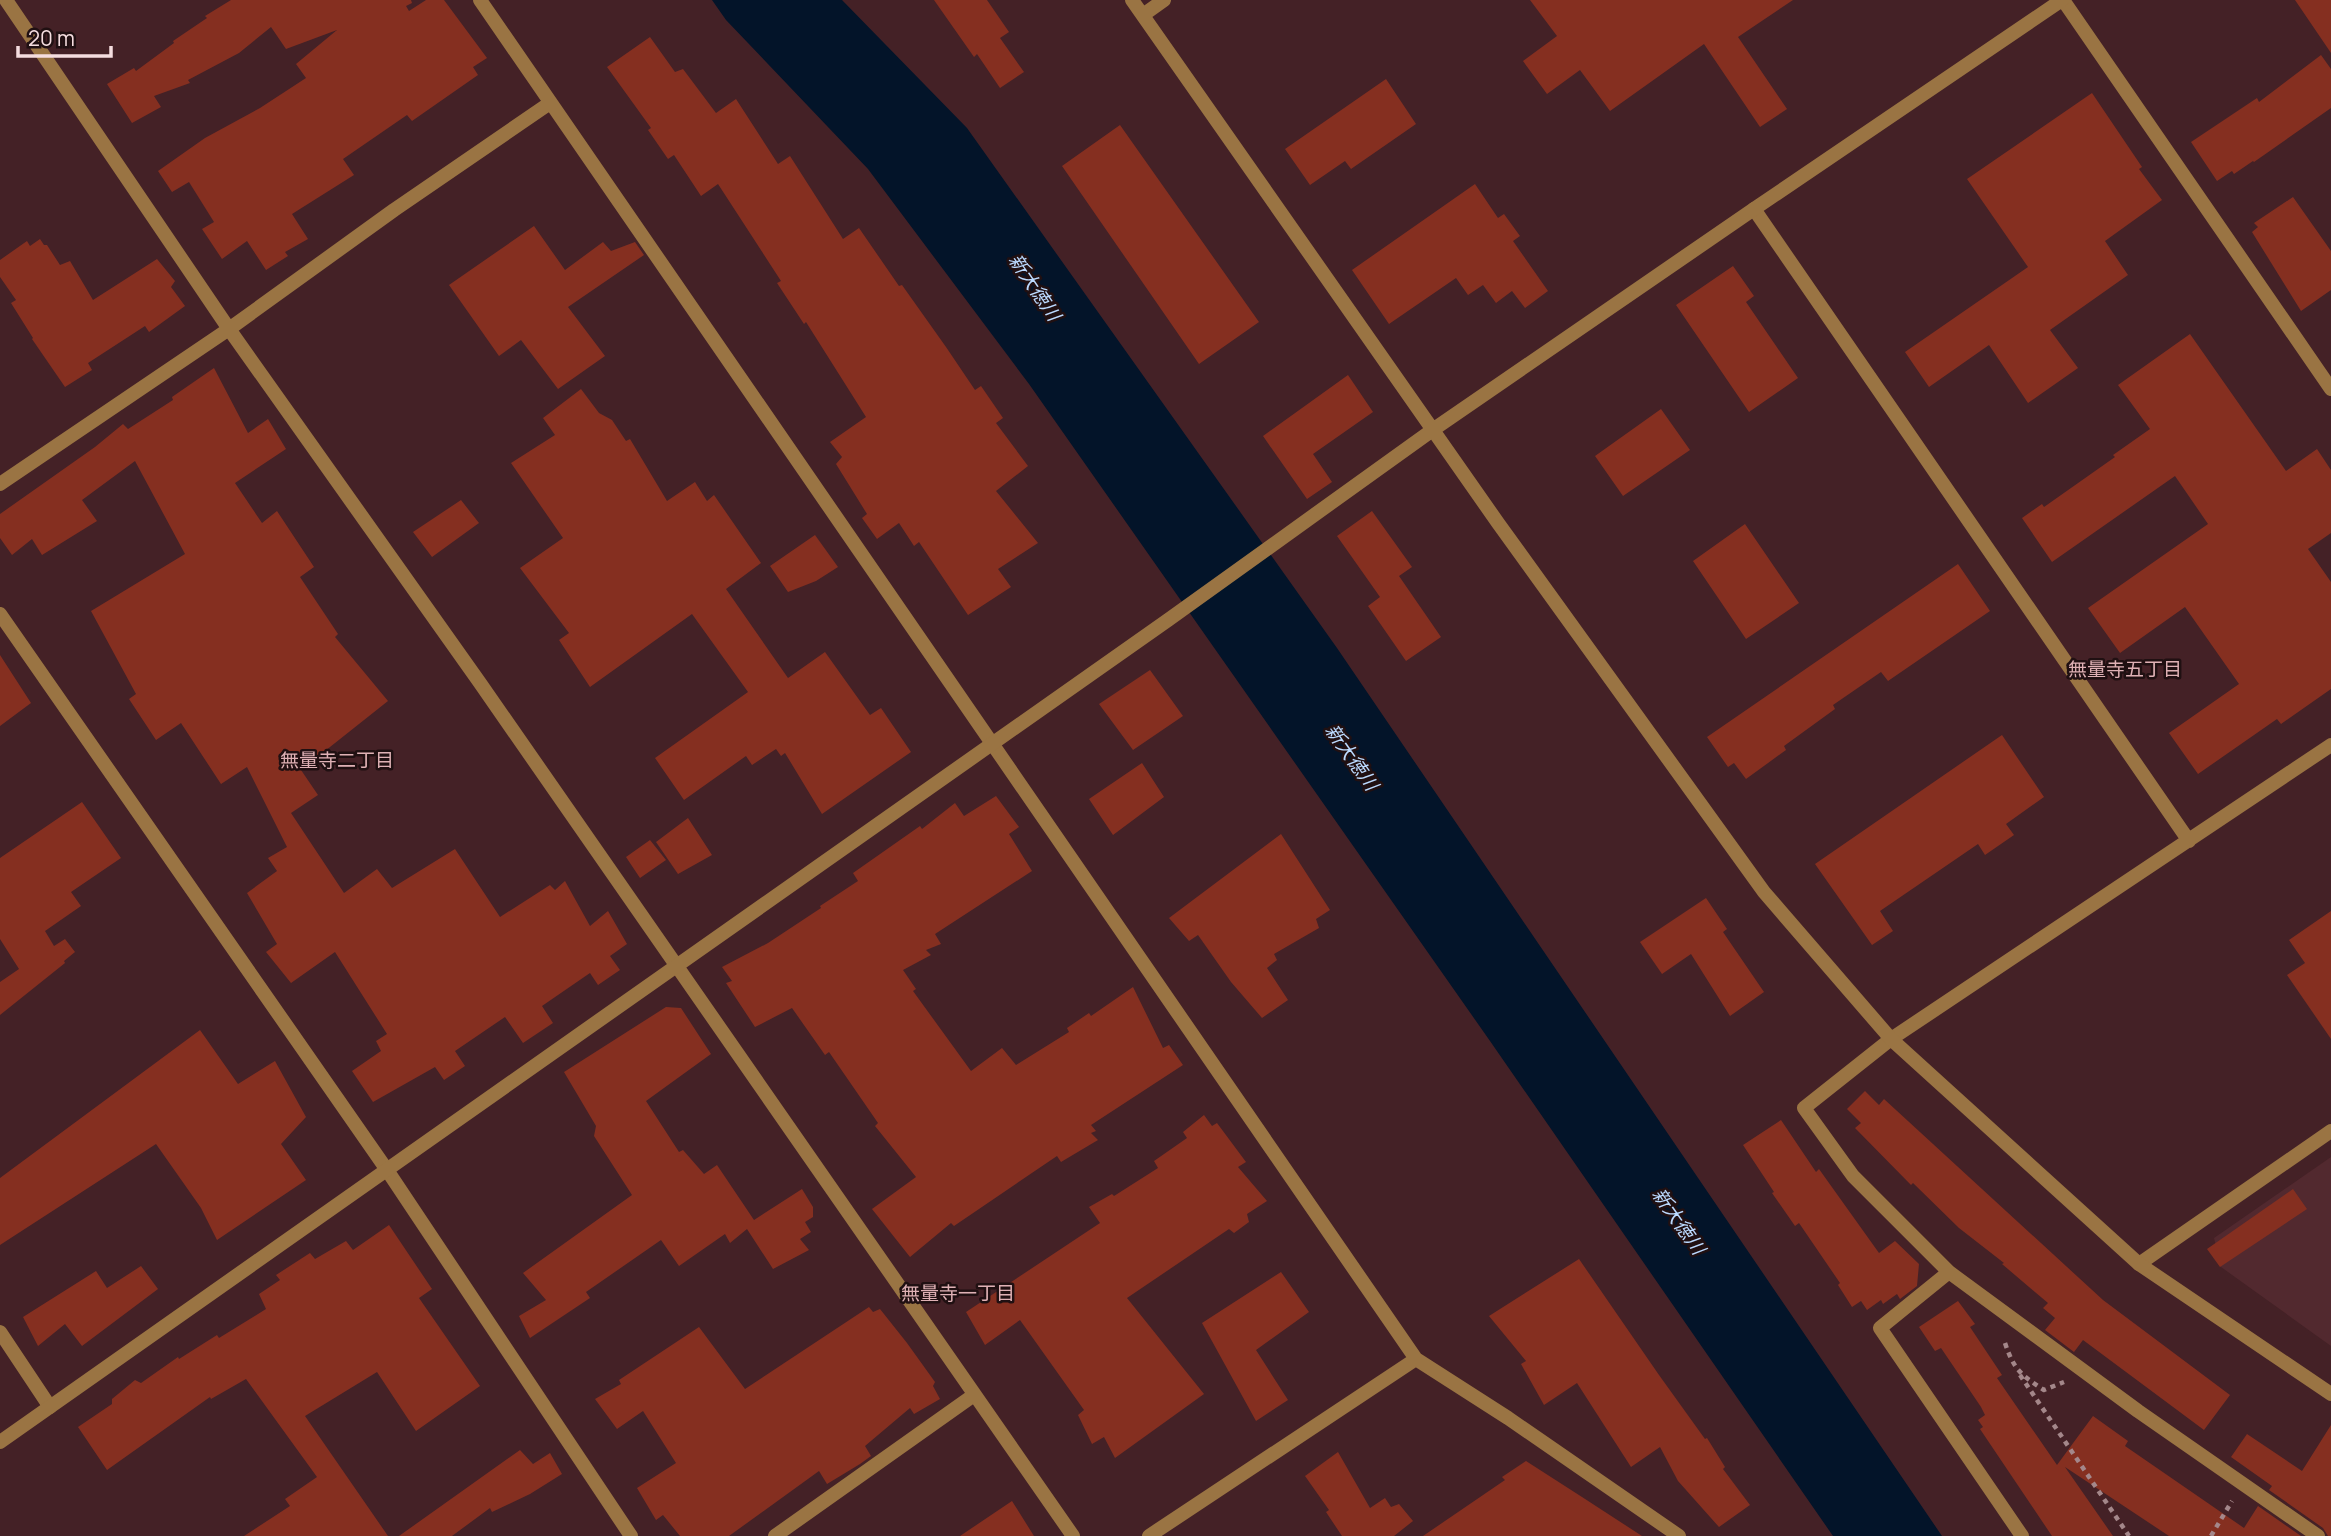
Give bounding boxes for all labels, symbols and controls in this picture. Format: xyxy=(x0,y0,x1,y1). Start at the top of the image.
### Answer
scale bar xyxy=(18,14,110,58)
text: 20 m xyxy=(28,24,75,52)
water label: 新大徳川 xyxy=(1003,248,1068,327)
district label: 無量寺五丁目 xyxy=(2068,656,2182,682)
water label: 新大徳川 xyxy=(1320,718,1386,797)
district label: 無量寺二丁目 xyxy=(280,747,394,773)
water label: 新大徳川 xyxy=(1647,1182,1713,1261)
district label: 無量寺一丁目 xyxy=(901,1280,1015,1306)

